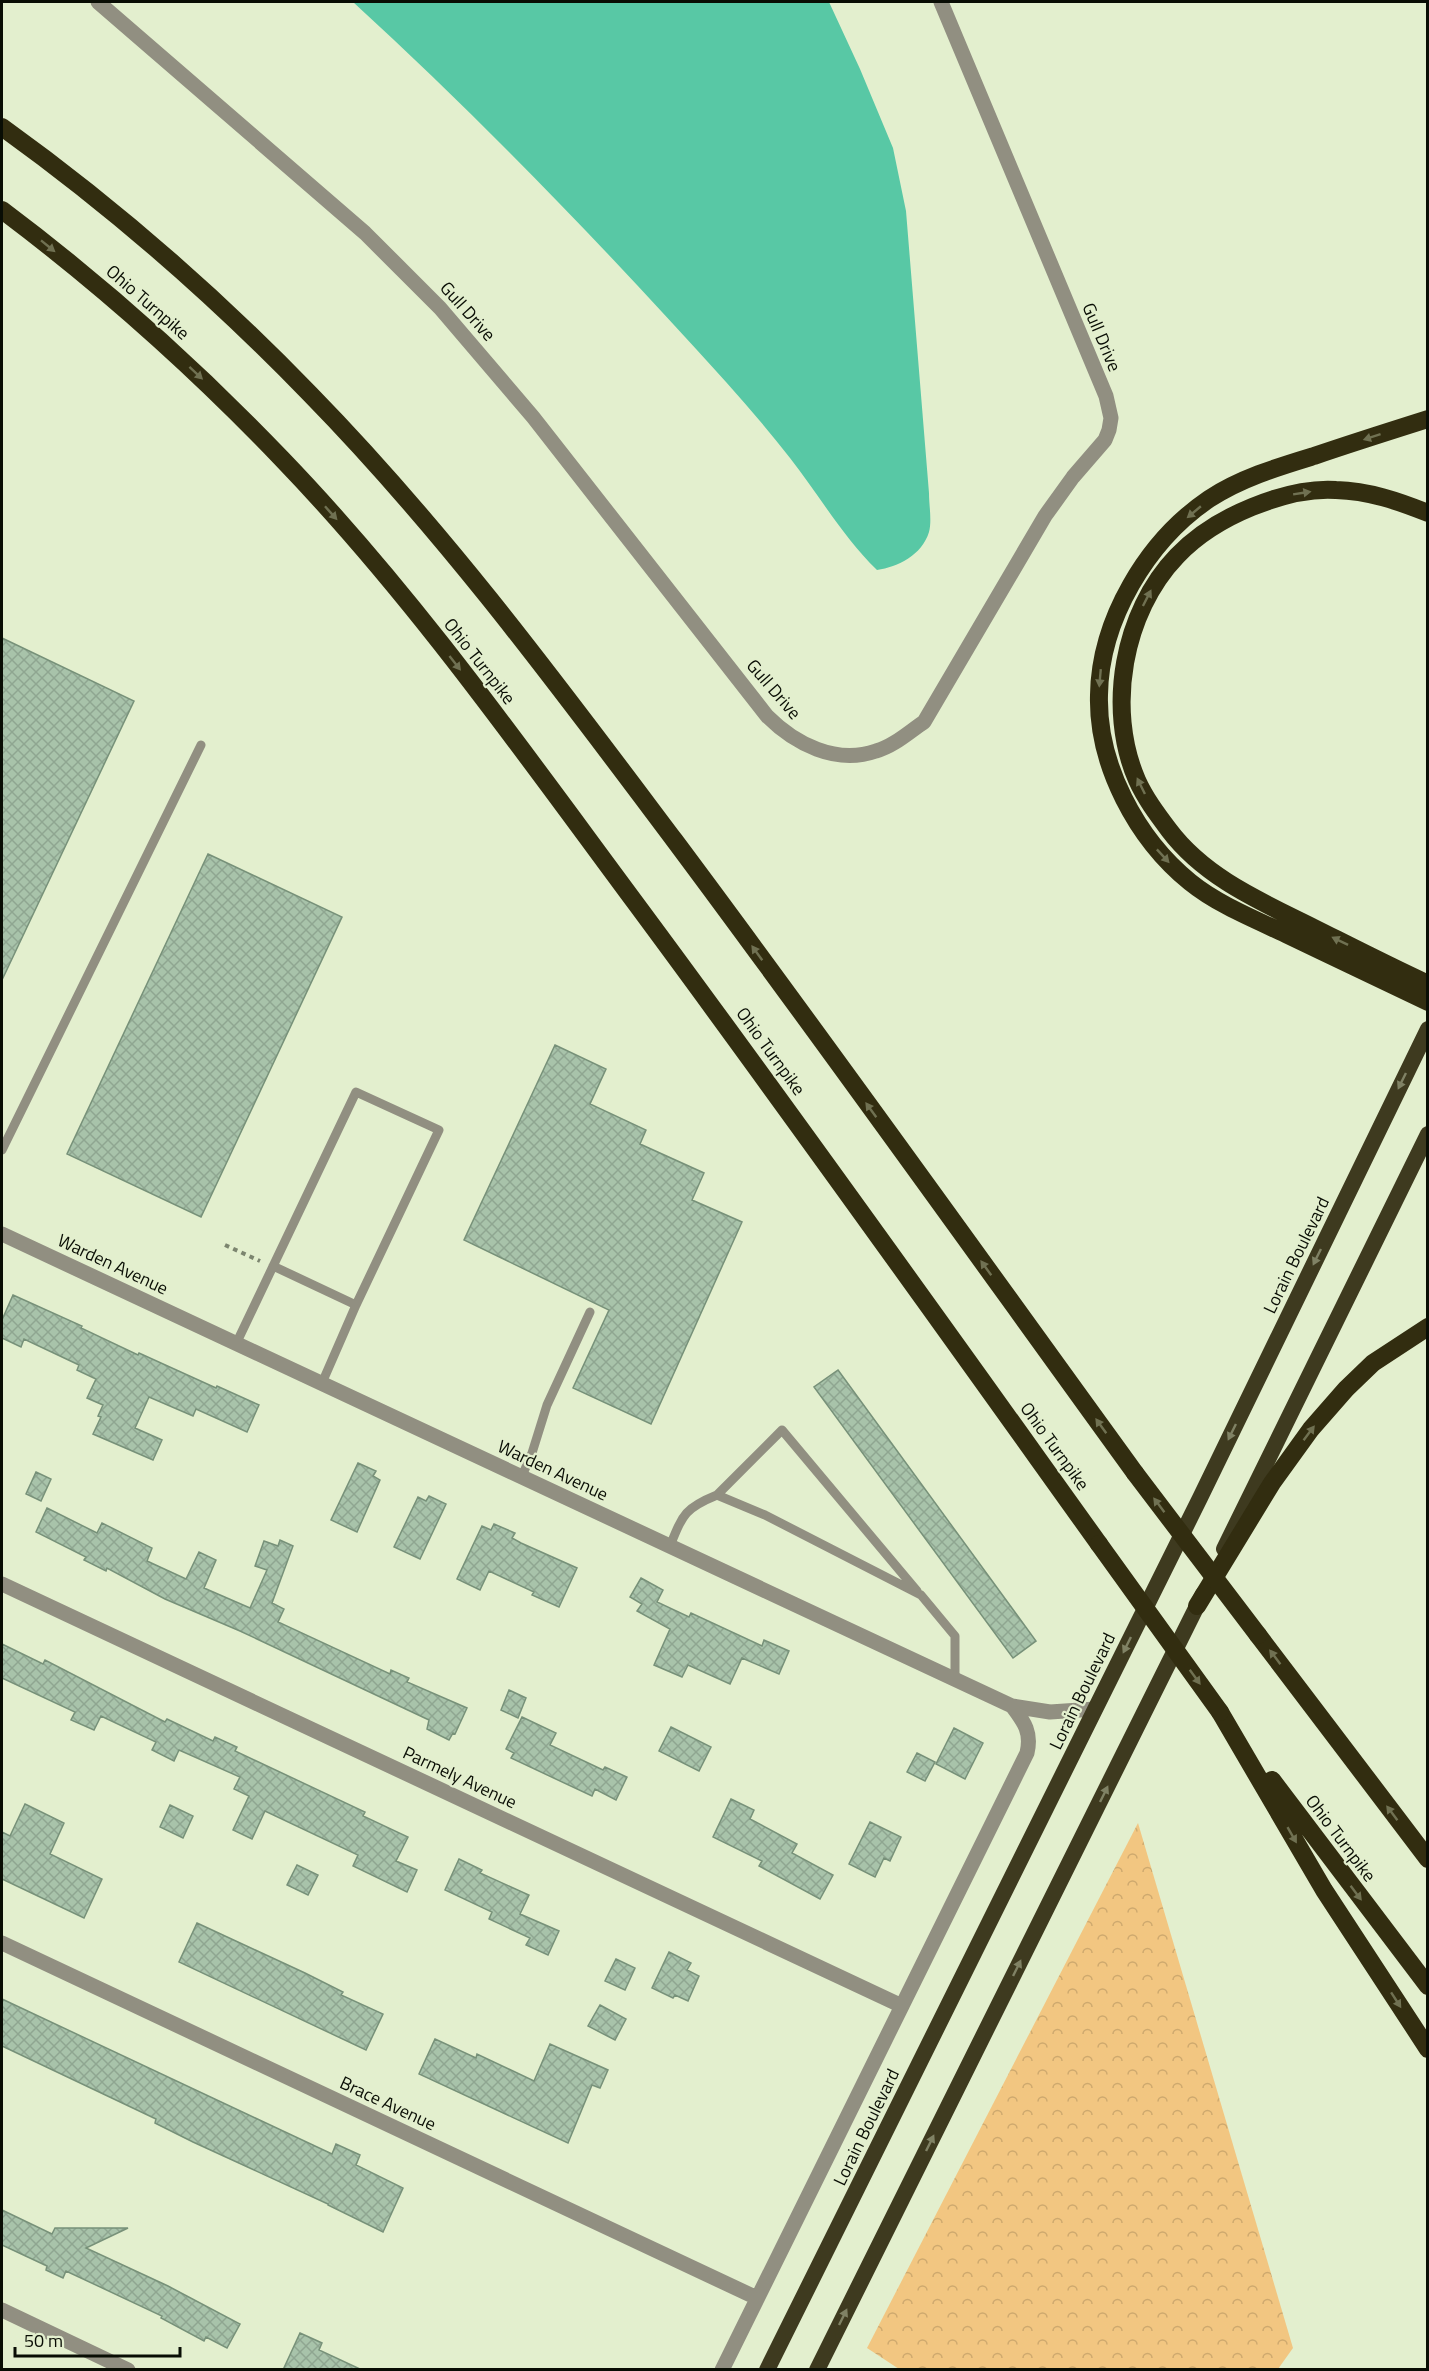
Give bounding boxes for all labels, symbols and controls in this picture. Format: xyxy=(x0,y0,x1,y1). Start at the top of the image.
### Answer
one-way arrow xyxy=(40,239,56,252)
street label: Ohio Turnpike xyxy=(100,258,196,346)
street label: Gull Drive xyxy=(434,275,502,347)
street label: Gull Drive xyxy=(1075,298,1129,376)
one-way arrow xyxy=(188,366,203,380)
one-way arrow xyxy=(1363,433,1381,442)
one-way arrow xyxy=(1293,488,1312,497)
one-way arrow xyxy=(324,505,337,520)
one-way arrow xyxy=(1187,505,1202,518)
one-way arrow xyxy=(1142,590,1152,607)
street label: Ohio Turnpike xyxy=(438,612,522,710)
street label: Gull Drive xyxy=(740,653,808,725)
one-way arrow xyxy=(449,655,461,671)
one-way arrow xyxy=(1095,668,1105,687)
one-way arrow xyxy=(1136,777,1146,795)
one-way arrow xyxy=(1156,849,1170,863)
one-way arrow xyxy=(1331,936,1348,945)
one-way arrow xyxy=(751,945,763,961)
street label: Ohio Turnpike xyxy=(730,1001,812,1101)
one-way arrow xyxy=(1397,1073,1407,1090)
one-way arrow xyxy=(866,1103,878,1118)
street label: Lorain Boulevard xyxy=(1256,1192,1336,1318)
street label: Warden Avenue xyxy=(53,1227,173,1301)
one-way arrow xyxy=(1312,1248,1321,1265)
one-way arrow xyxy=(980,1261,992,1277)
street label: Ohio Turnpike xyxy=(1014,1396,1096,1496)
one-way arrow xyxy=(1095,1418,1107,1433)
one-way arrow xyxy=(1227,1424,1236,1441)
one-way arrow xyxy=(1302,1425,1315,1441)
street label: Warden Avenue xyxy=(493,1433,613,1507)
one-way arrow xyxy=(1153,1497,1165,1512)
street label: Lorain Boulevard xyxy=(1042,1628,1122,1754)
one-way arrow xyxy=(1122,1636,1132,1653)
one-way arrow xyxy=(1269,1650,1281,1665)
one-way arrow xyxy=(1189,1669,1201,1685)
street label: Parmely Avenue xyxy=(399,1739,521,1815)
one-way arrow xyxy=(1099,1785,1109,1802)
street label: Ohio Turnpike xyxy=(1299,1789,1383,1887)
one-way arrow xyxy=(1387,1805,1399,1820)
one-way arrow xyxy=(1287,1827,1297,1844)
one-way arrow xyxy=(1350,1885,1362,1900)
one-way arrow xyxy=(1012,1959,1022,1976)
one-way arrow xyxy=(1390,1992,1401,2008)
street label: Lorain Boulevard xyxy=(826,2064,906,2190)
street label: Brace Avenue xyxy=(335,2069,441,2137)
one-way arrow xyxy=(925,2134,935,2151)
one-way arrow xyxy=(838,2309,848,2326)
scale bar xyxy=(15,2320,180,2358)
text: 50 m xyxy=(24,2327,63,2354)

